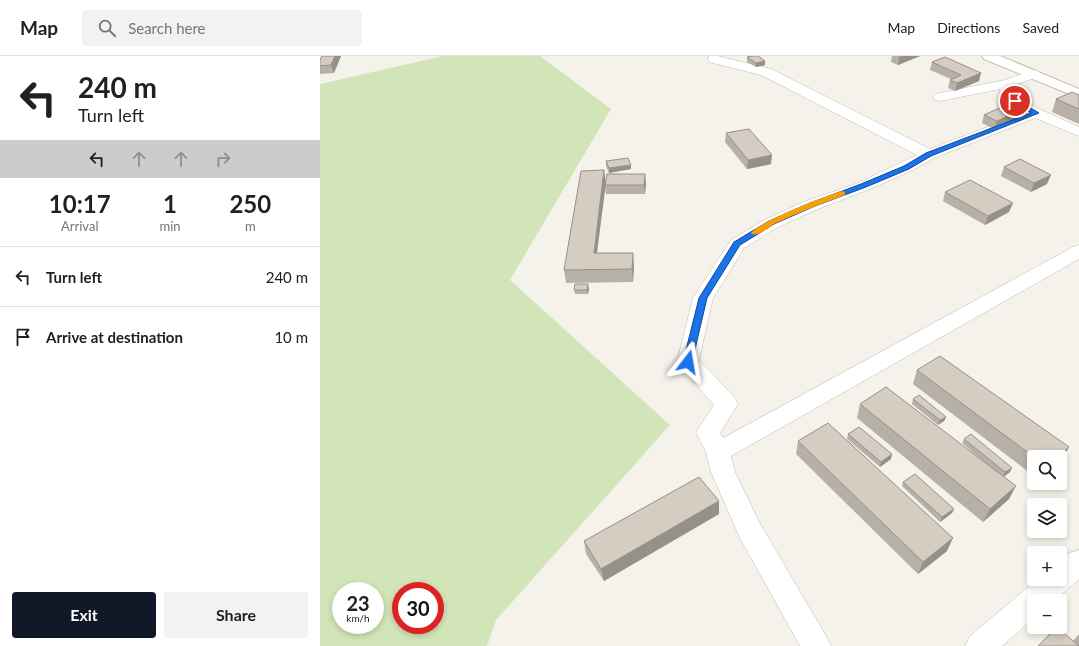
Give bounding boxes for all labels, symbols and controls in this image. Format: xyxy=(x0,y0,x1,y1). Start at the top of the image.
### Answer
search box xyxy=(82,10,362,46)
text: Map xyxy=(20,16,58,39)
icon: search xyxy=(96,17,118,39)
text: Search here xyxy=(128,19,206,37)
text: Map xyxy=(888,19,915,36)
text: Directions xyxy=(937,19,1000,36)
text: Saved xyxy=(1022,19,1059,36)
text: 240 m xyxy=(78,70,157,104)
icon: left xyxy=(12,72,64,124)
pin xyxy=(998,84,1032,118)
icon: arrive xyxy=(1004,90,1026,112)
text: Turn left xyxy=(78,104,144,126)
icon: left xyxy=(86,148,108,170)
icon: ahead xyxy=(128,148,150,170)
icon: ahead xyxy=(170,148,192,170)
icon: right xyxy=(212,148,234,170)
text: 10:17 xyxy=(49,189,111,218)
text: 1 xyxy=(163,189,177,218)
text: 250 xyxy=(229,189,271,218)
text: Arrival xyxy=(61,218,98,234)
text: min xyxy=(160,218,181,234)
text: m xyxy=(245,218,256,234)
icon: left xyxy=(12,266,34,288)
text: Turn left xyxy=(46,268,102,286)
text: 240 m xyxy=(266,268,308,286)
icon: arrive xyxy=(12,326,34,348)
text: Arrive at destination xyxy=(46,328,183,346)
text: 10 m xyxy=(274,328,308,346)
position arrow xyxy=(667,341,709,383)
map controls xyxy=(1027,450,1067,634)
button: search xyxy=(1027,450,1067,490)
button: layers xyxy=(1027,498,1067,538)
button: + xyxy=(1027,546,1067,586)
speed limit sign: 30 xyxy=(392,582,444,634)
text: 23 xyxy=(346,591,370,615)
button: Exit xyxy=(12,592,156,638)
button: Share xyxy=(164,592,308,638)
button: − xyxy=(1027,594,1067,634)
text: km/h xyxy=(346,612,370,624)

